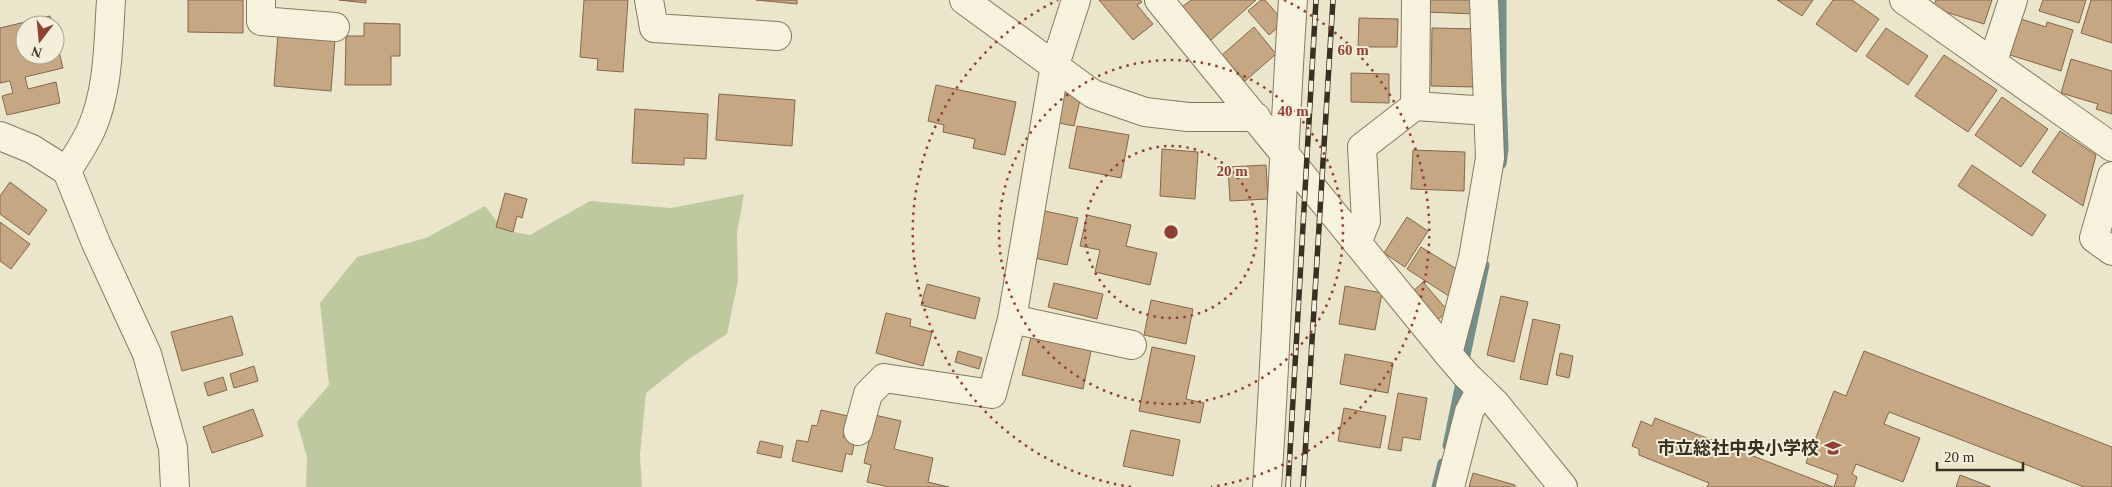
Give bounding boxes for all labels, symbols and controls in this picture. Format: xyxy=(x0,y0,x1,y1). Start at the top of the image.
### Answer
north arrow xyxy=(15,15,65,65)
text: 60 m xyxy=(1337,42,1369,58)
text: N xyxy=(30,43,43,61)
text: 40 m xyxy=(1277,103,1309,119)
text: 20 m xyxy=(1216,163,1248,179)
centre of rings xyxy=(1162,223,1180,241)
place label: 市立総社中央小学校 xyxy=(1657,438,1819,458)
school or university icon: 市立総社中央小学校 xyxy=(1823,438,1843,458)
scale bar xyxy=(1937,440,2023,472)
text: 20 m xyxy=(1944,449,1975,465)

